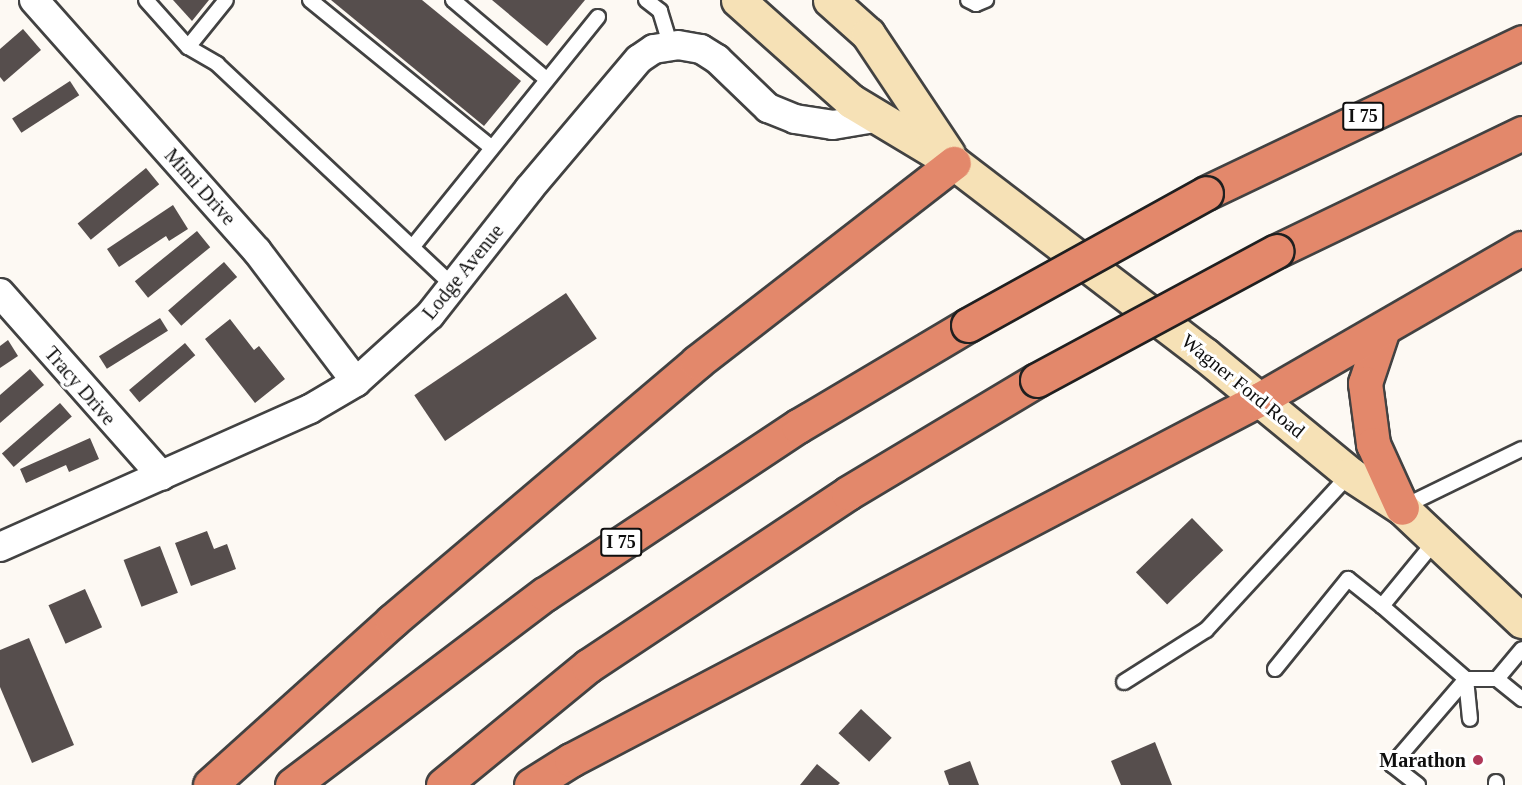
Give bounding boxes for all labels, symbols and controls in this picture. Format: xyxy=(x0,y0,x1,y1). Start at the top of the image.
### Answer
road number: I 75 xyxy=(1342,101,1384,131)
street label: Mimi Drive xyxy=(159,144,241,230)
street label: Lodge Avenue xyxy=(417,219,509,325)
street label: Wagner Ford Road xyxy=(1177,329,1309,443)
street label: Tracy Drive xyxy=(39,342,121,430)
road number: I 75 xyxy=(600,527,642,557)
place label: Marathon xyxy=(1379,748,1466,772)
marker: Marathon xyxy=(1471,753,1485,767)

